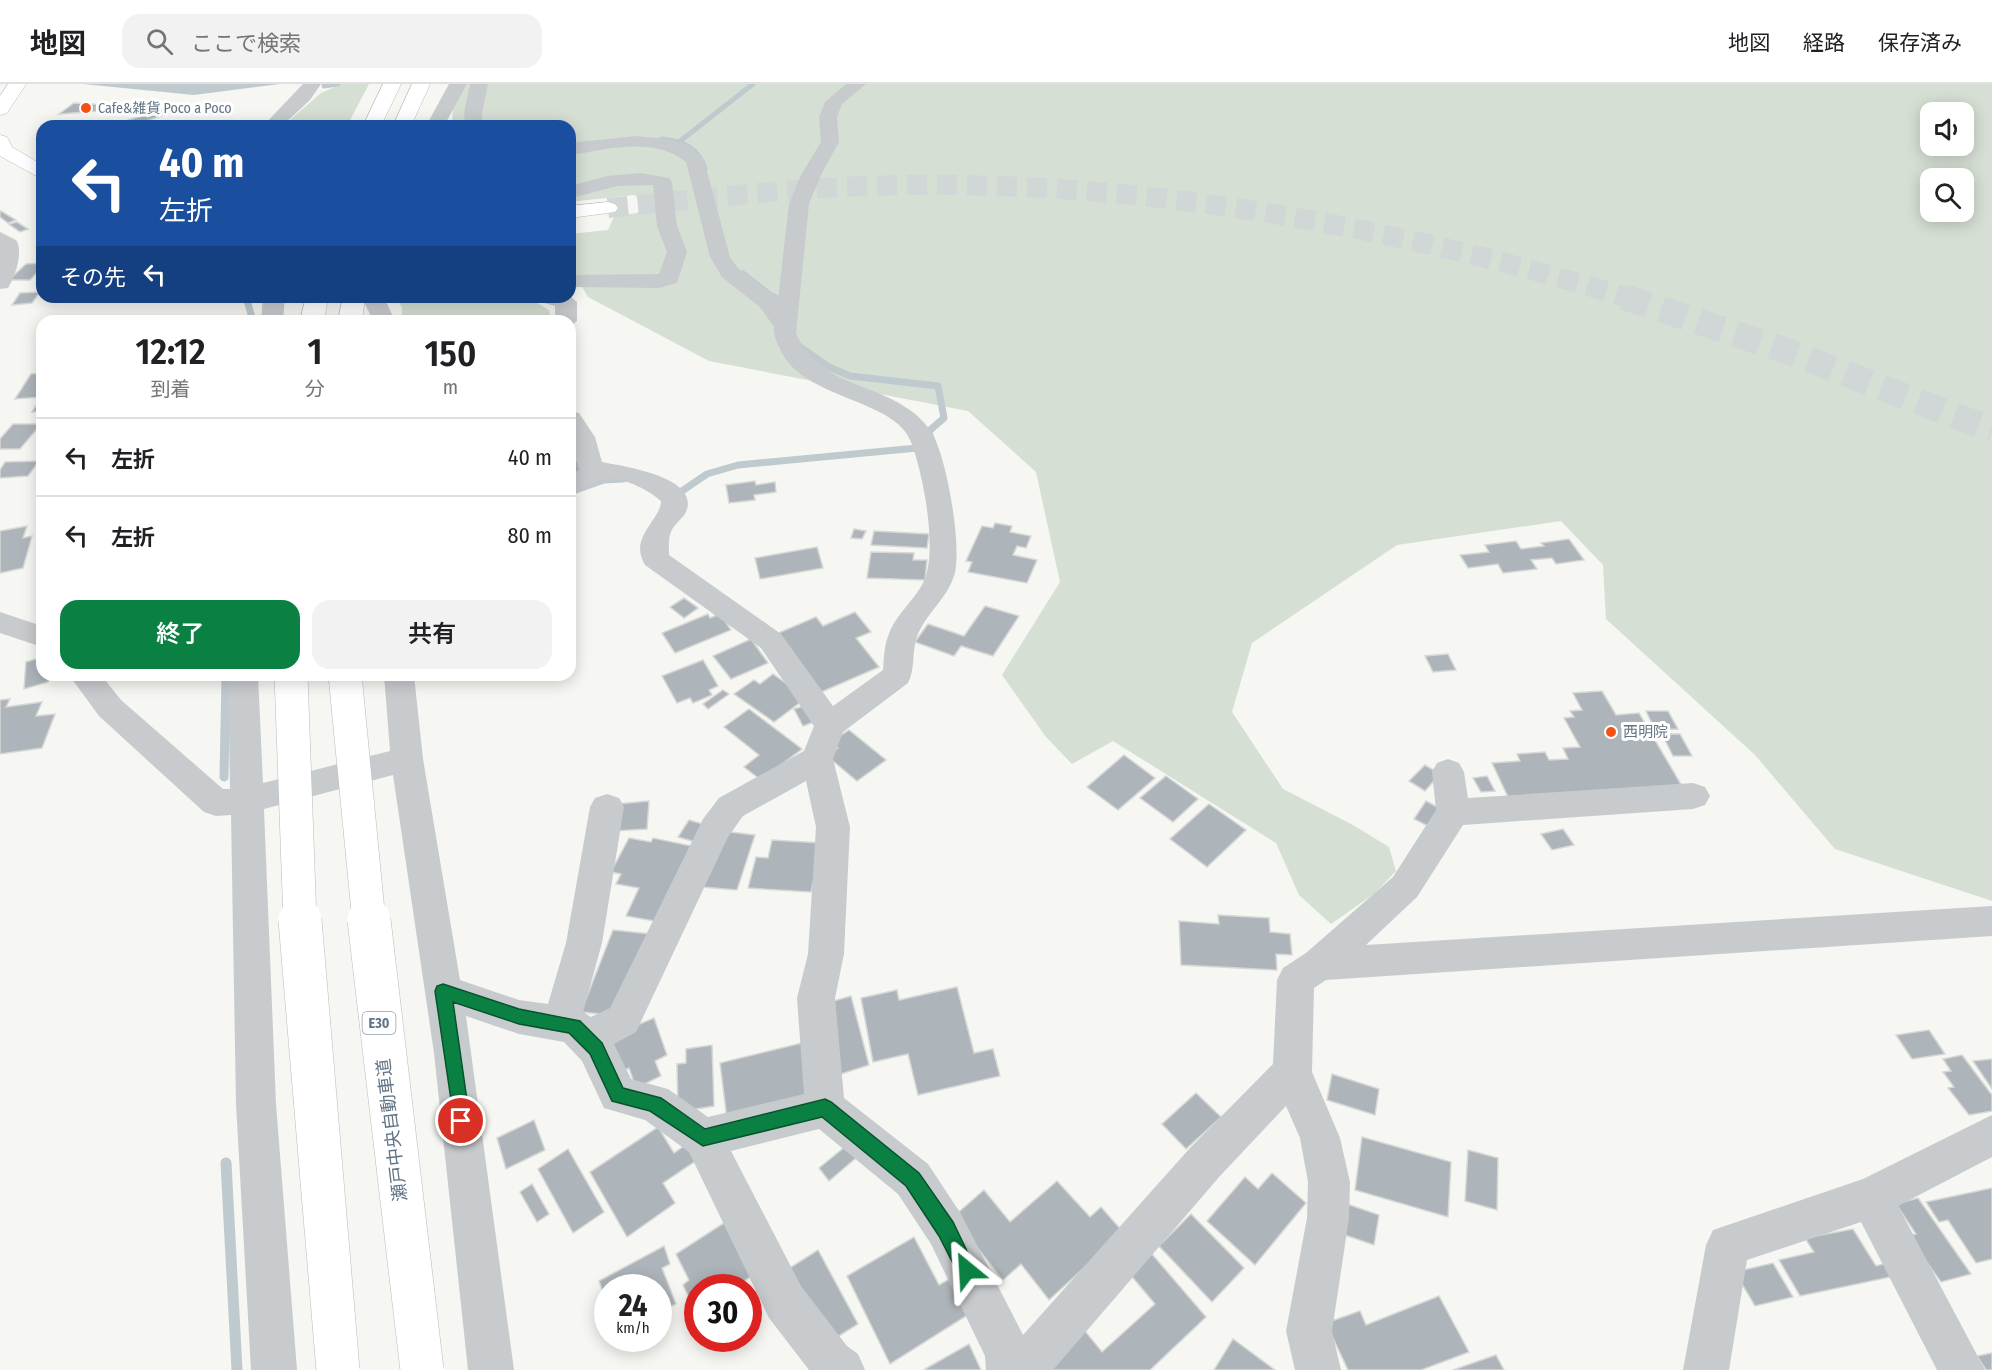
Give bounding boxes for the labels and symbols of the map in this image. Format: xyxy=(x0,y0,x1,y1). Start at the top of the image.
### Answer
place label: Cafe&雑貨 Poco a Poco xyxy=(98,100,232,117)
marker: Cafe&雑貨 Poco a Poco xyxy=(79,101,93,115)
place label: 西明院 xyxy=(1623,723,1668,741)
marker: 西明院 xyxy=(1604,725,1618,739)
road number: E30 xyxy=(362,1012,395,1034)
street label: 瀬戸中央自動車道 xyxy=(372,1057,412,1203)
pin xyxy=(435,1095,486,1146)
position arrow xyxy=(935,1238,999,1302)
speed limit sign: 30 xyxy=(684,1274,762,1352)

